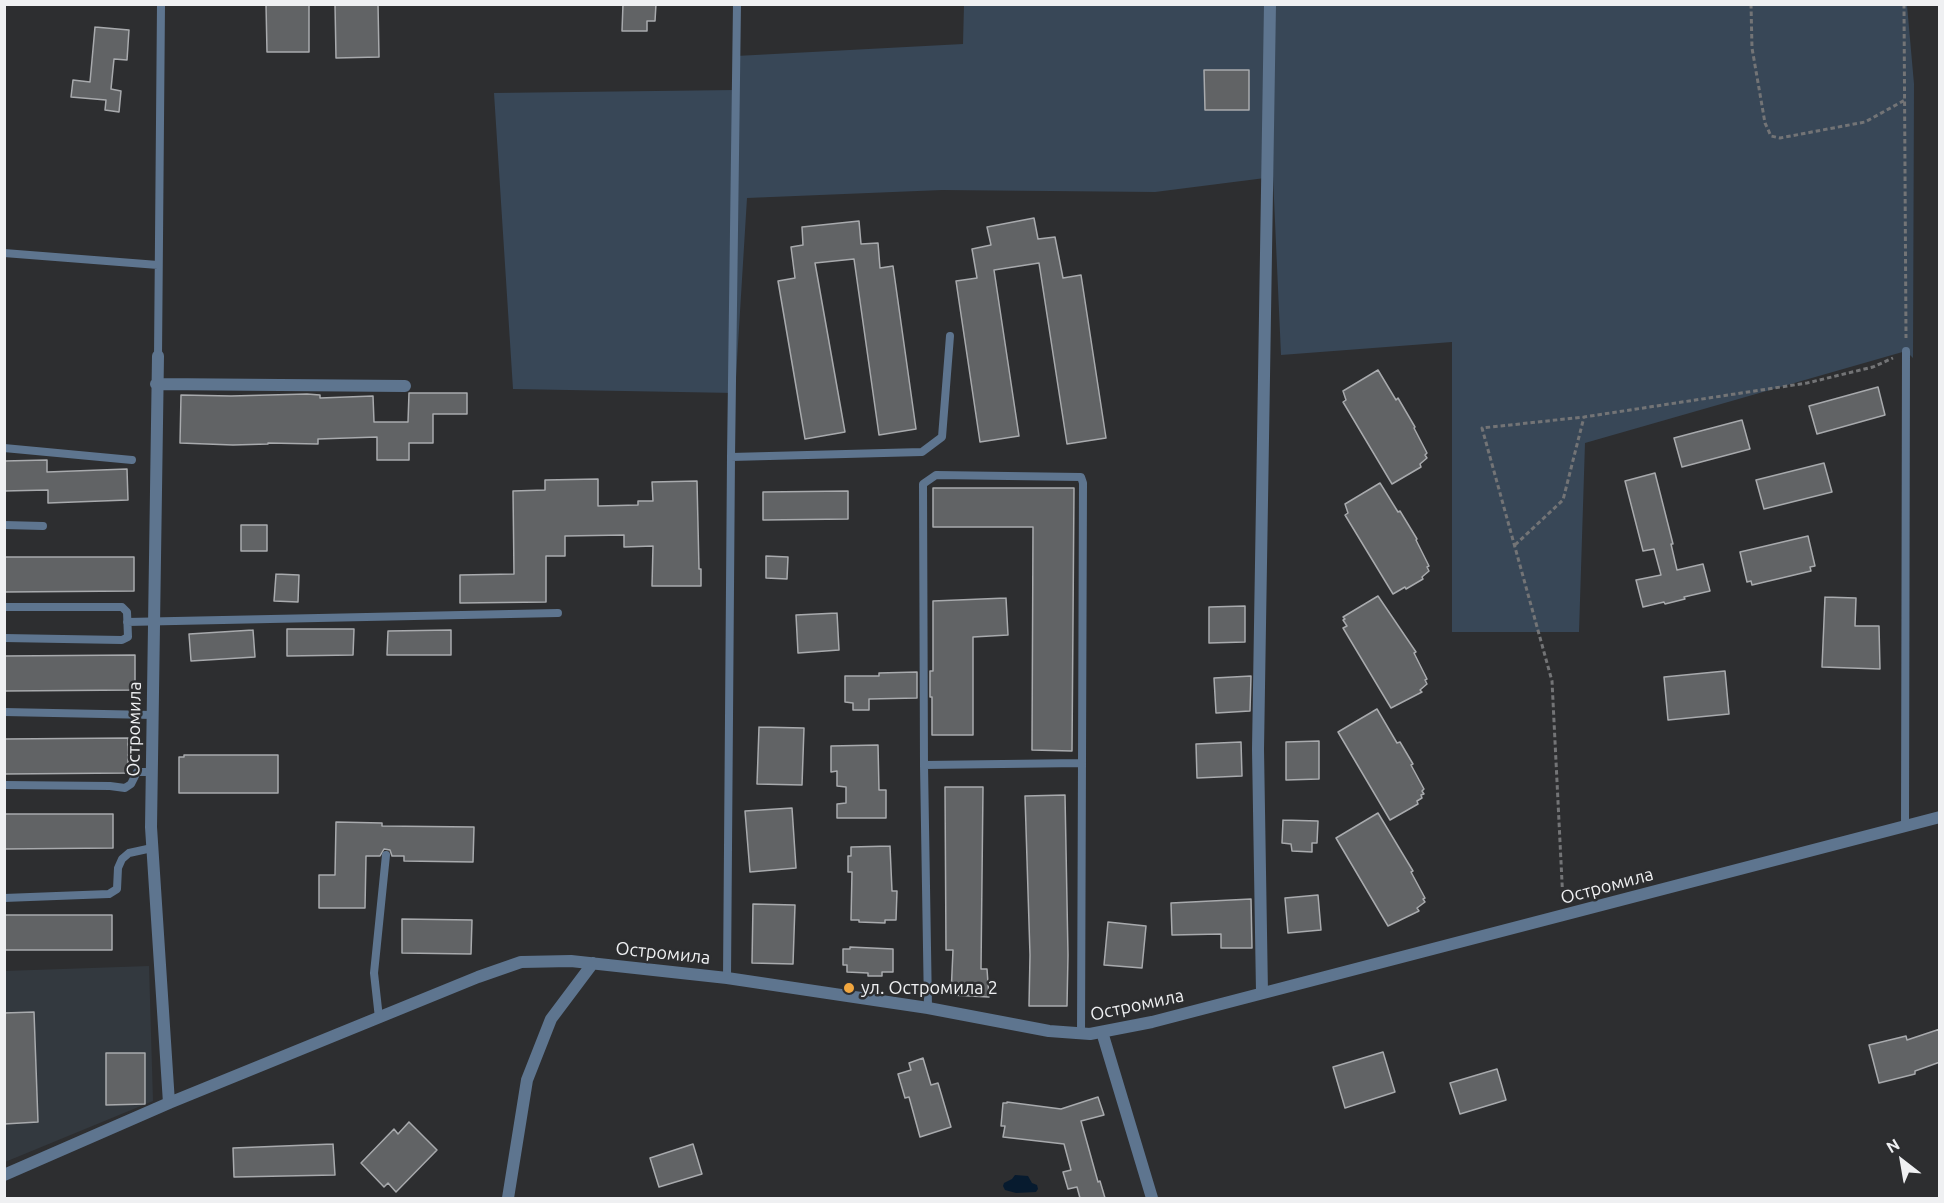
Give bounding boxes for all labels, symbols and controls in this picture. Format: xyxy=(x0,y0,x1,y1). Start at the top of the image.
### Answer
street label: Остромила xyxy=(122,681,146,777)
street label: Остромила xyxy=(1558,863,1656,909)
street label: Остромила xyxy=(615,937,711,969)
place label: ул. Остромила 2 xyxy=(861,977,998,999)
marker: ул. Остромила 2 xyxy=(842,981,856,995)
street label: Остромила xyxy=(1088,985,1186,1025)
north arrow xyxy=(1872,1131,1932,1191)
text: N xyxy=(1883,1135,1902,1156)

